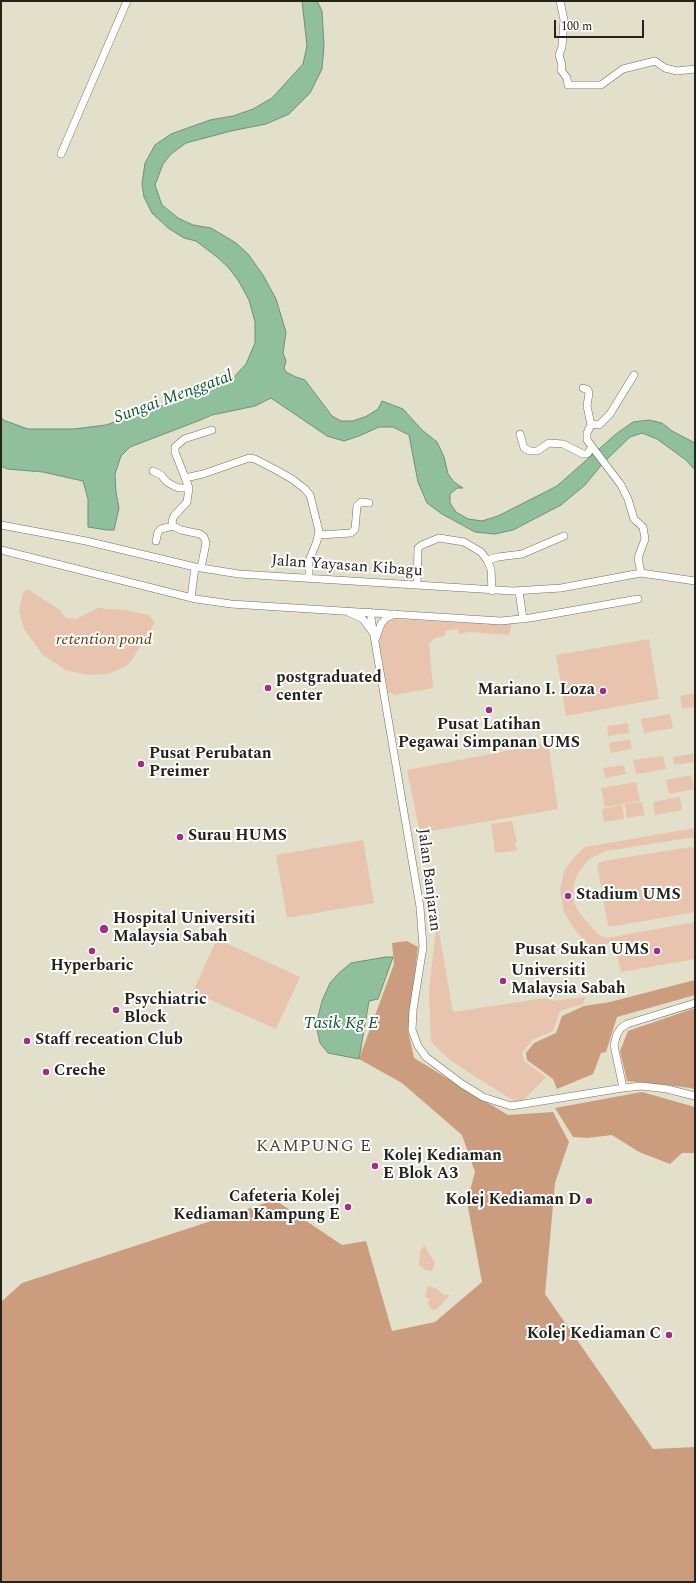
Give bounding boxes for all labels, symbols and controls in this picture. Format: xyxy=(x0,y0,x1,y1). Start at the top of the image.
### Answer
scale bar xyxy=(556,12,646,38)
text: 100 m xyxy=(561,17,592,36)
water label: Sungai Menggatal xyxy=(112,367,236,429)
street label: Jalan Yayasan Kibagu xyxy=(271,552,423,582)
park label: retention pond xyxy=(56,631,152,651)
place label: postgraduated center xyxy=(276,669,382,707)
place label: Mariano I. Loza xyxy=(478,681,595,701)
marker: postgraduated center xyxy=(263,683,273,693)
marker: Mariano I. Loza xyxy=(598,686,608,696)
marker: Pusat Latihan Pegawai Simpanan UMS xyxy=(484,705,494,715)
place label: Pusat Latihan Pegawai Simpanan UMS xyxy=(398,716,580,754)
place label: Pusat Perubatan Preimer xyxy=(149,745,272,783)
marker: Pusat Perubatan Preimer xyxy=(136,759,146,769)
place label: Surau HUMS xyxy=(188,827,287,847)
street label: Jalan Banjaran xyxy=(412,828,444,932)
marker: Surau HUMS xyxy=(175,832,185,842)
place label: Stadium UMS xyxy=(576,886,681,906)
marker: Stadium UMS xyxy=(563,891,573,901)
place label: Hospital Universiti Malaysia Sabah xyxy=(113,910,255,948)
marker: Hospital Universiti Malaysia Sabah xyxy=(98,923,110,935)
place label: Pusat Sukan UMS xyxy=(514,941,649,961)
marker: Hyperbaric xyxy=(87,946,97,956)
marker: Pusat Sukan UMS xyxy=(652,946,662,956)
place label: Hyperbaric xyxy=(50,957,134,977)
place label: Universiti Malaysia Sabah xyxy=(511,962,626,1000)
marker: Universiti Malaysia Sabah xyxy=(498,976,508,986)
place label: Psychiatric Block xyxy=(124,991,207,1029)
marker: Psychiatric Block xyxy=(111,1005,121,1015)
water label: Tasik Kg E xyxy=(304,1015,378,1035)
place label: Staff receation Club xyxy=(35,1031,183,1051)
marker: Staff receation Club xyxy=(22,1036,32,1046)
place label: Creche xyxy=(54,1062,106,1082)
marker: Creche xyxy=(41,1067,51,1077)
district label: KAMPUNG E xyxy=(256,1138,372,1158)
place label: Kolej Kediaman E Blok A3 xyxy=(383,1147,502,1185)
marker: Kolej Kediaman E Blok A3 xyxy=(370,1161,380,1171)
place label: Cafeteria Kolej Kediaman Kampung E xyxy=(173,1188,340,1226)
place label: Kolej Kediaman D xyxy=(445,1191,581,1211)
marker: Kolej Kediaman D xyxy=(584,1196,594,1206)
marker: Cafeteria Kolej Kediaman Kampung E xyxy=(343,1202,353,1212)
place label: Kolej Kediaman C xyxy=(527,1325,661,1345)
marker: Kolej Kediaman C xyxy=(664,1330,674,1340)

